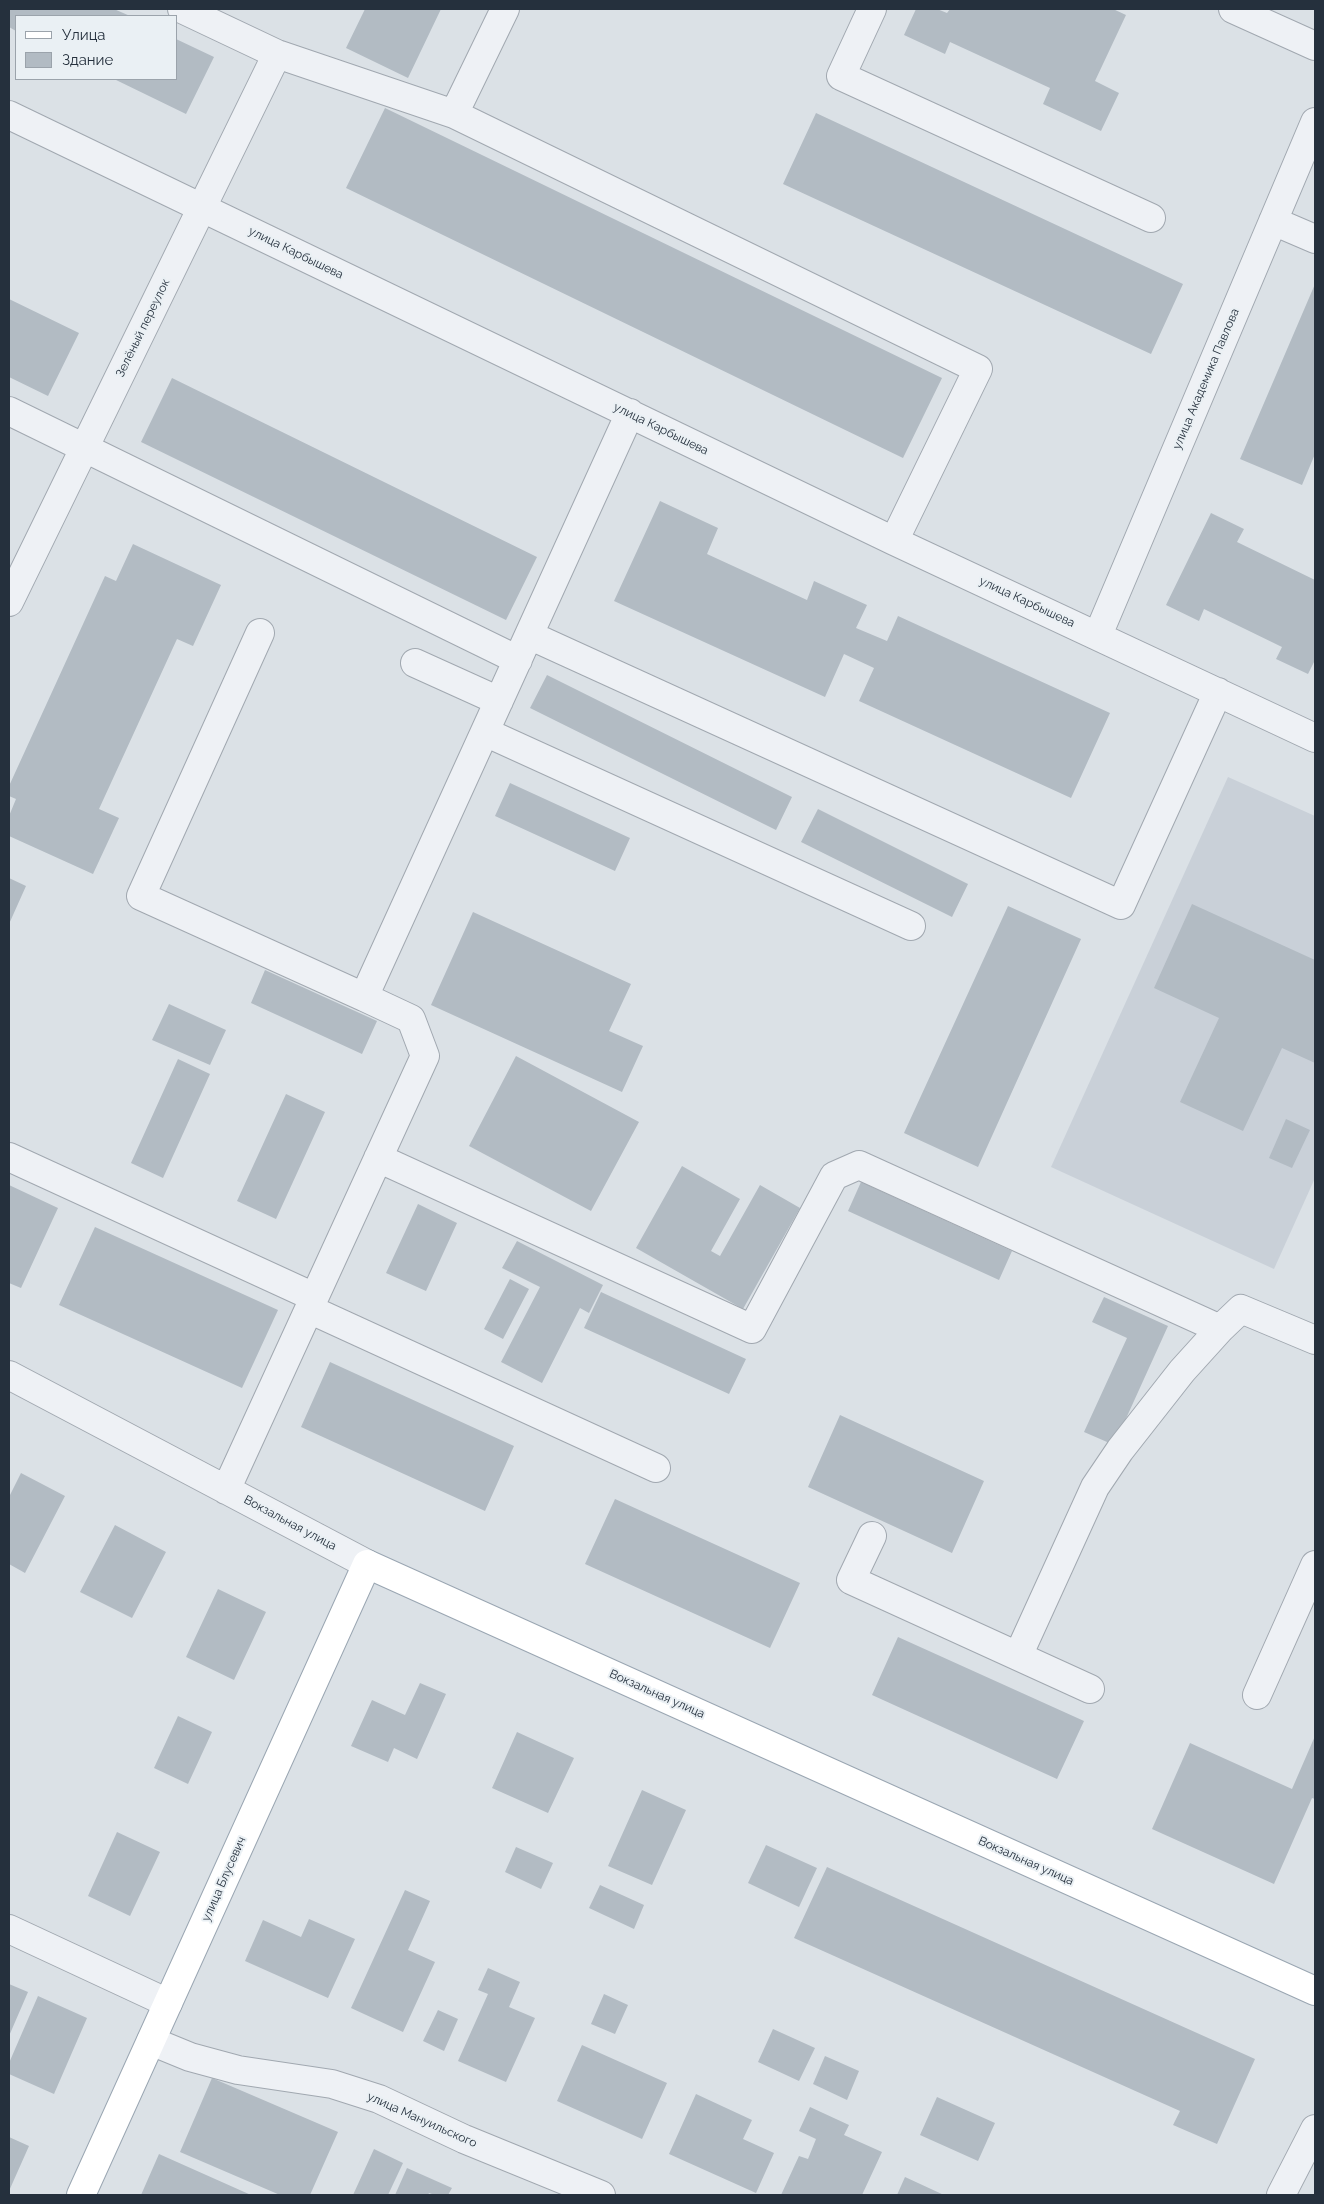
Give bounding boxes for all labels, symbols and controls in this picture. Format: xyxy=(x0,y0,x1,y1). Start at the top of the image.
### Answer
legend xyxy=(15,15,178,80)
text: Улица xyxy=(62,26,106,44)
text: Здание xyxy=(62,51,113,69)
street label: улица Карбышева xyxy=(246,224,346,282)
street label: Зелёный переулок xyxy=(113,276,173,380)
street label: улица Академика Павлова xyxy=(1170,306,1242,452)
street label: улица Карбышева xyxy=(611,400,711,458)
street label: улица Карбышева xyxy=(977,574,1077,630)
street label: Вокзальная улица xyxy=(241,1492,339,1554)
street label: Вокзальная улица xyxy=(607,1667,707,1721)
street label: улица Блусевич xyxy=(199,1834,249,1924)
street label: Вокзальная улица xyxy=(976,1834,1076,1888)
street label: улица Мануильского xyxy=(365,2089,479,2151)

